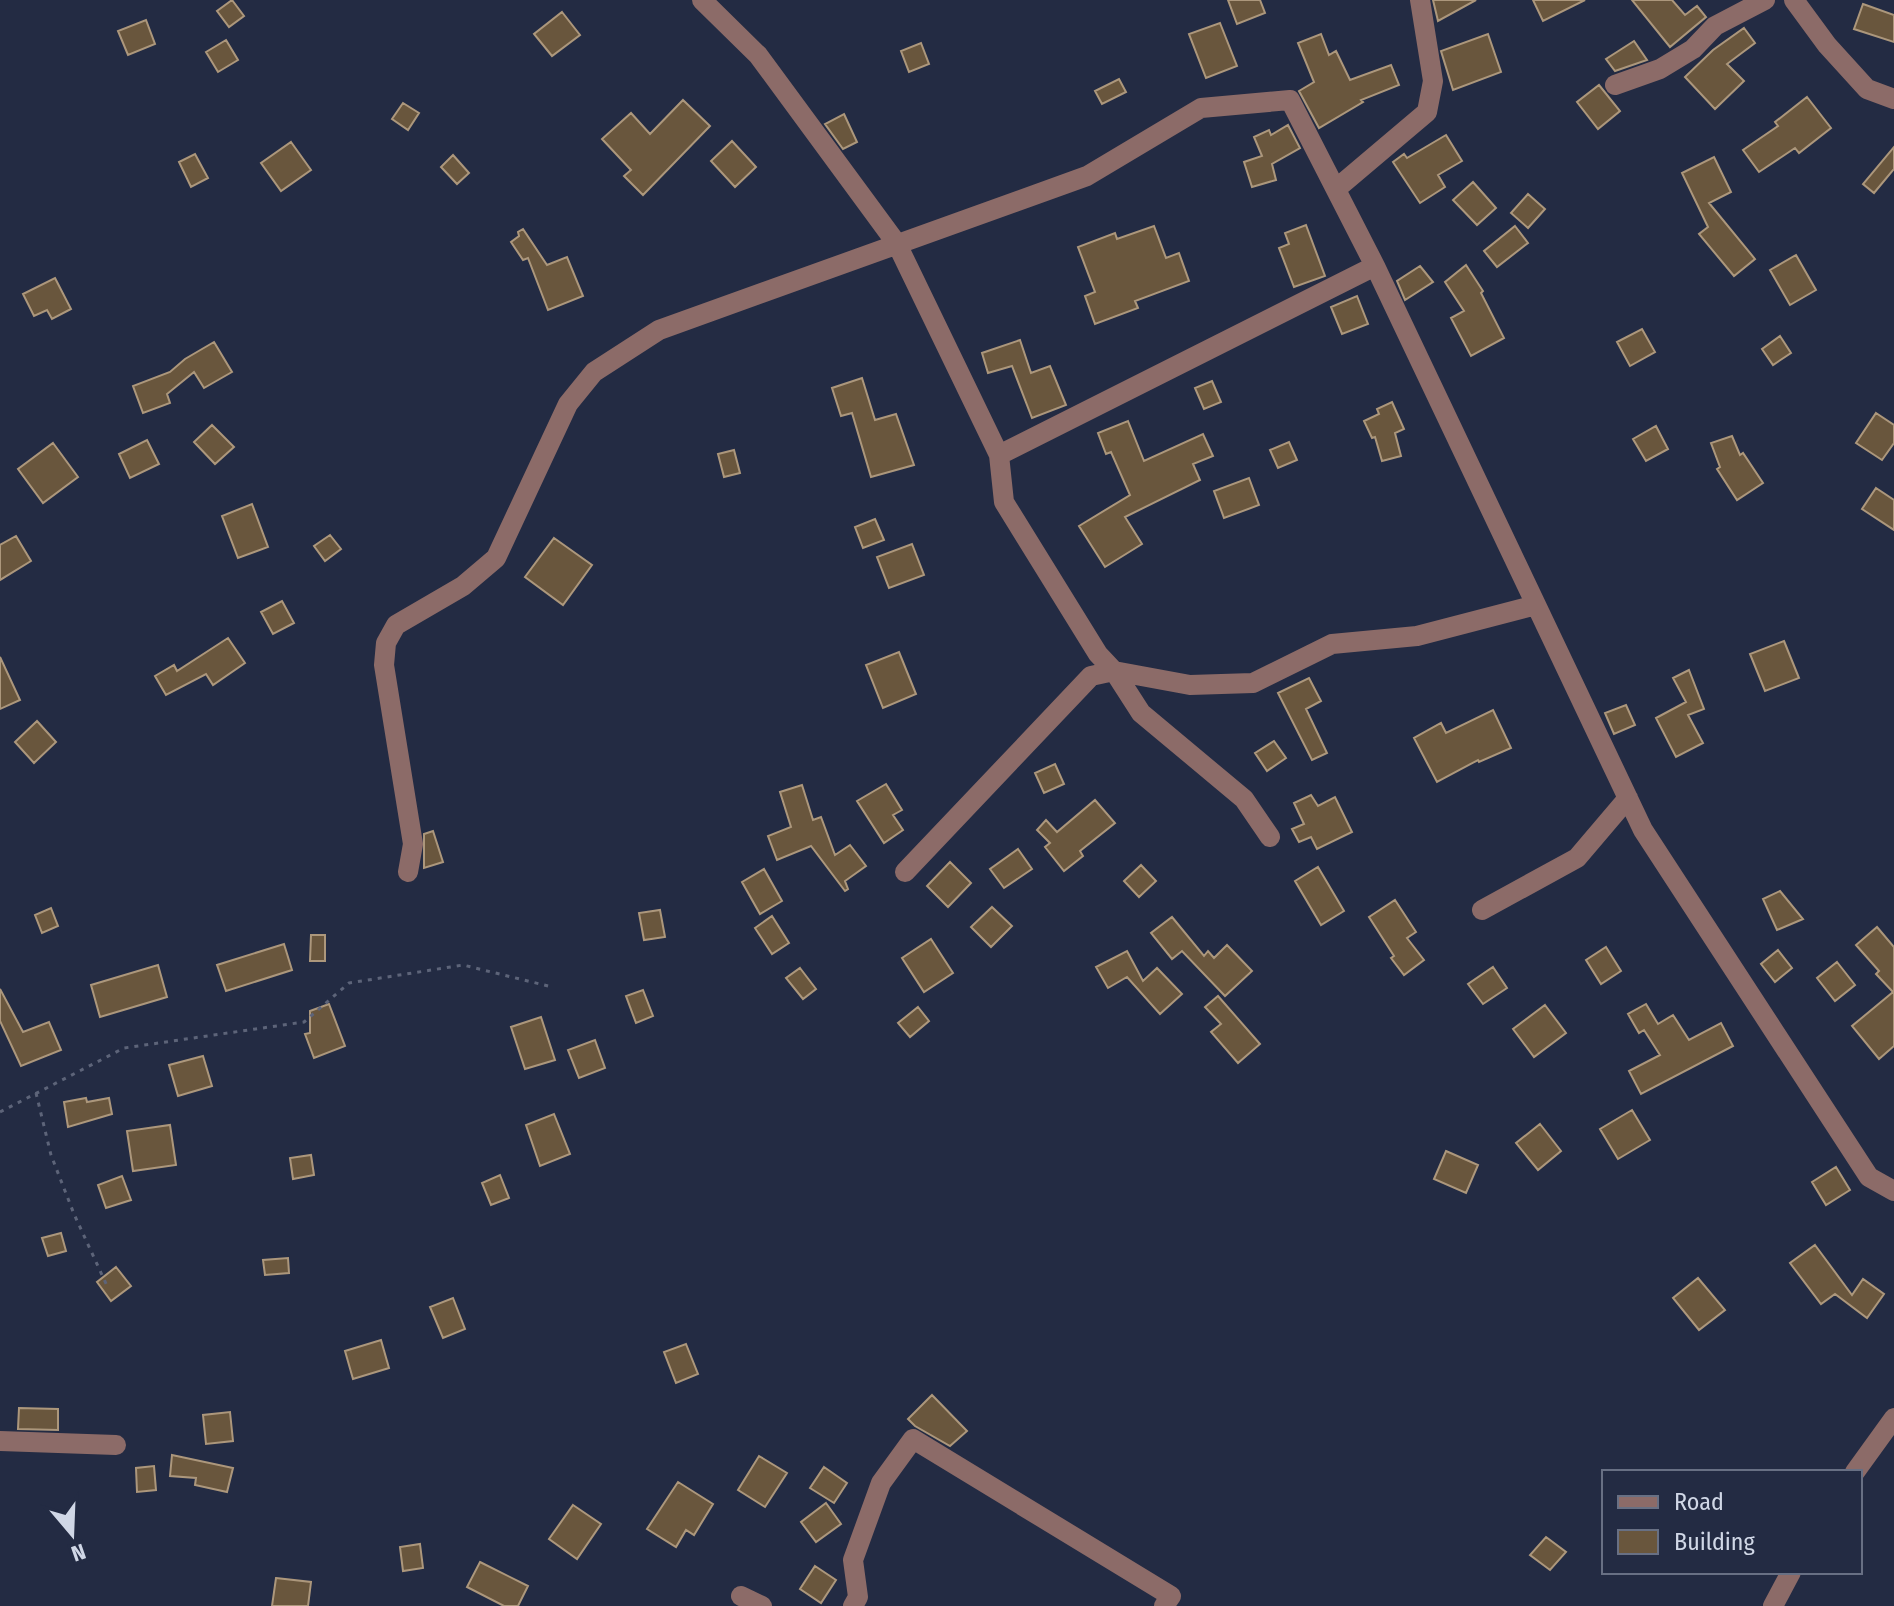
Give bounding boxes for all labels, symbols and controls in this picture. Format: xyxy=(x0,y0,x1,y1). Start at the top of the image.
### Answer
legend xyxy=(1602,1470,1862,1574)
text: Road xyxy=(1674,1488,1724,1516)
north arrow xyxy=(32,1494,112,1574)
text: Building xyxy=(1674,1528,1756,1556)
text: N xyxy=(68,1538,89,1567)

